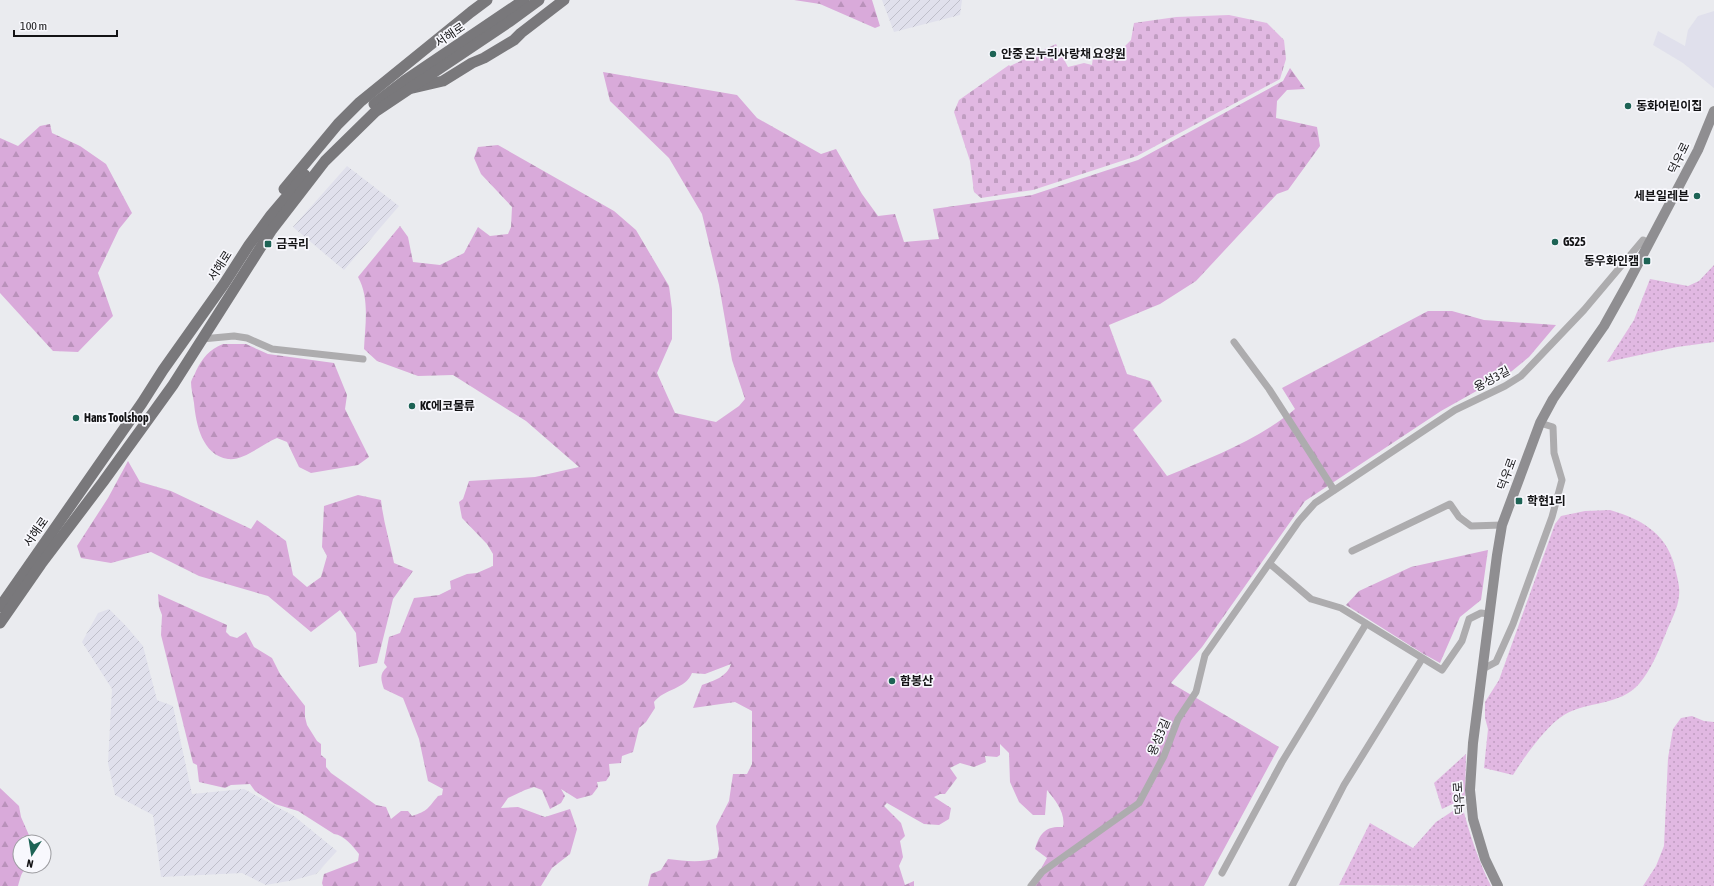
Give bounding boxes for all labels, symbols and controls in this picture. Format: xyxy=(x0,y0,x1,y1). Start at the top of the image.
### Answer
scale bar xyxy=(14,12,117,38)
text: 100 m xyxy=(20,19,47,33)
street label: 서해로 xyxy=(432,20,468,50)
place label: 안중 온누리사랑채 요양원 xyxy=(1001,47,1126,61)
marker: 안중 온누리사랑채 요양원 xyxy=(988,49,998,59)
place label: 동화어린이집 xyxy=(1636,99,1702,113)
marker: 동화어린이집 xyxy=(1623,101,1633,111)
street label: 덕우로 xyxy=(1665,140,1693,176)
place label: 세븐일레븐 xyxy=(1634,189,1689,203)
marker: 세븐일레븐 xyxy=(1692,191,1702,201)
place label: GS25 xyxy=(1563,235,1586,249)
place label: 금곡리 xyxy=(276,237,309,251)
marker: GS25 xyxy=(1550,237,1560,247)
marker: 금곡리 xyxy=(263,239,273,249)
street label: 서해로 xyxy=(205,248,235,284)
place label: 동우화인캠 xyxy=(1584,254,1639,268)
marker: 동우화인캠 xyxy=(1642,256,1652,266)
street label: 용성3길 xyxy=(1472,364,1512,394)
place label: KC에코물류 xyxy=(420,399,475,413)
marker: KC에코물류 xyxy=(407,401,417,411)
place label: Hans Toolshop xyxy=(84,411,149,425)
marker: Hans Toolshop xyxy=(71,413,81,423)
street label: 덕우로 xyxy=(1495,456,1519,492)
place label: 학현1리 xyxy=(1527,494,1566,508)
marker: 학현1리 xyxy=(1514,496,1524,506)
street label: 서해로 xyxy=(21,514,51,550)
place label: 함봉산 xyxy=(900,674,933,688)
marker: 함봉산 xyxy=(887,676,897,686)
street label: 용성3길 xyxy=(1145,716,1173,758)
street label: 덕우로 xyxy=(1451,781,1467,815)
north arrow xyxy=(12,834,52,874)
text: N xyxy=(25,857,34,870)

